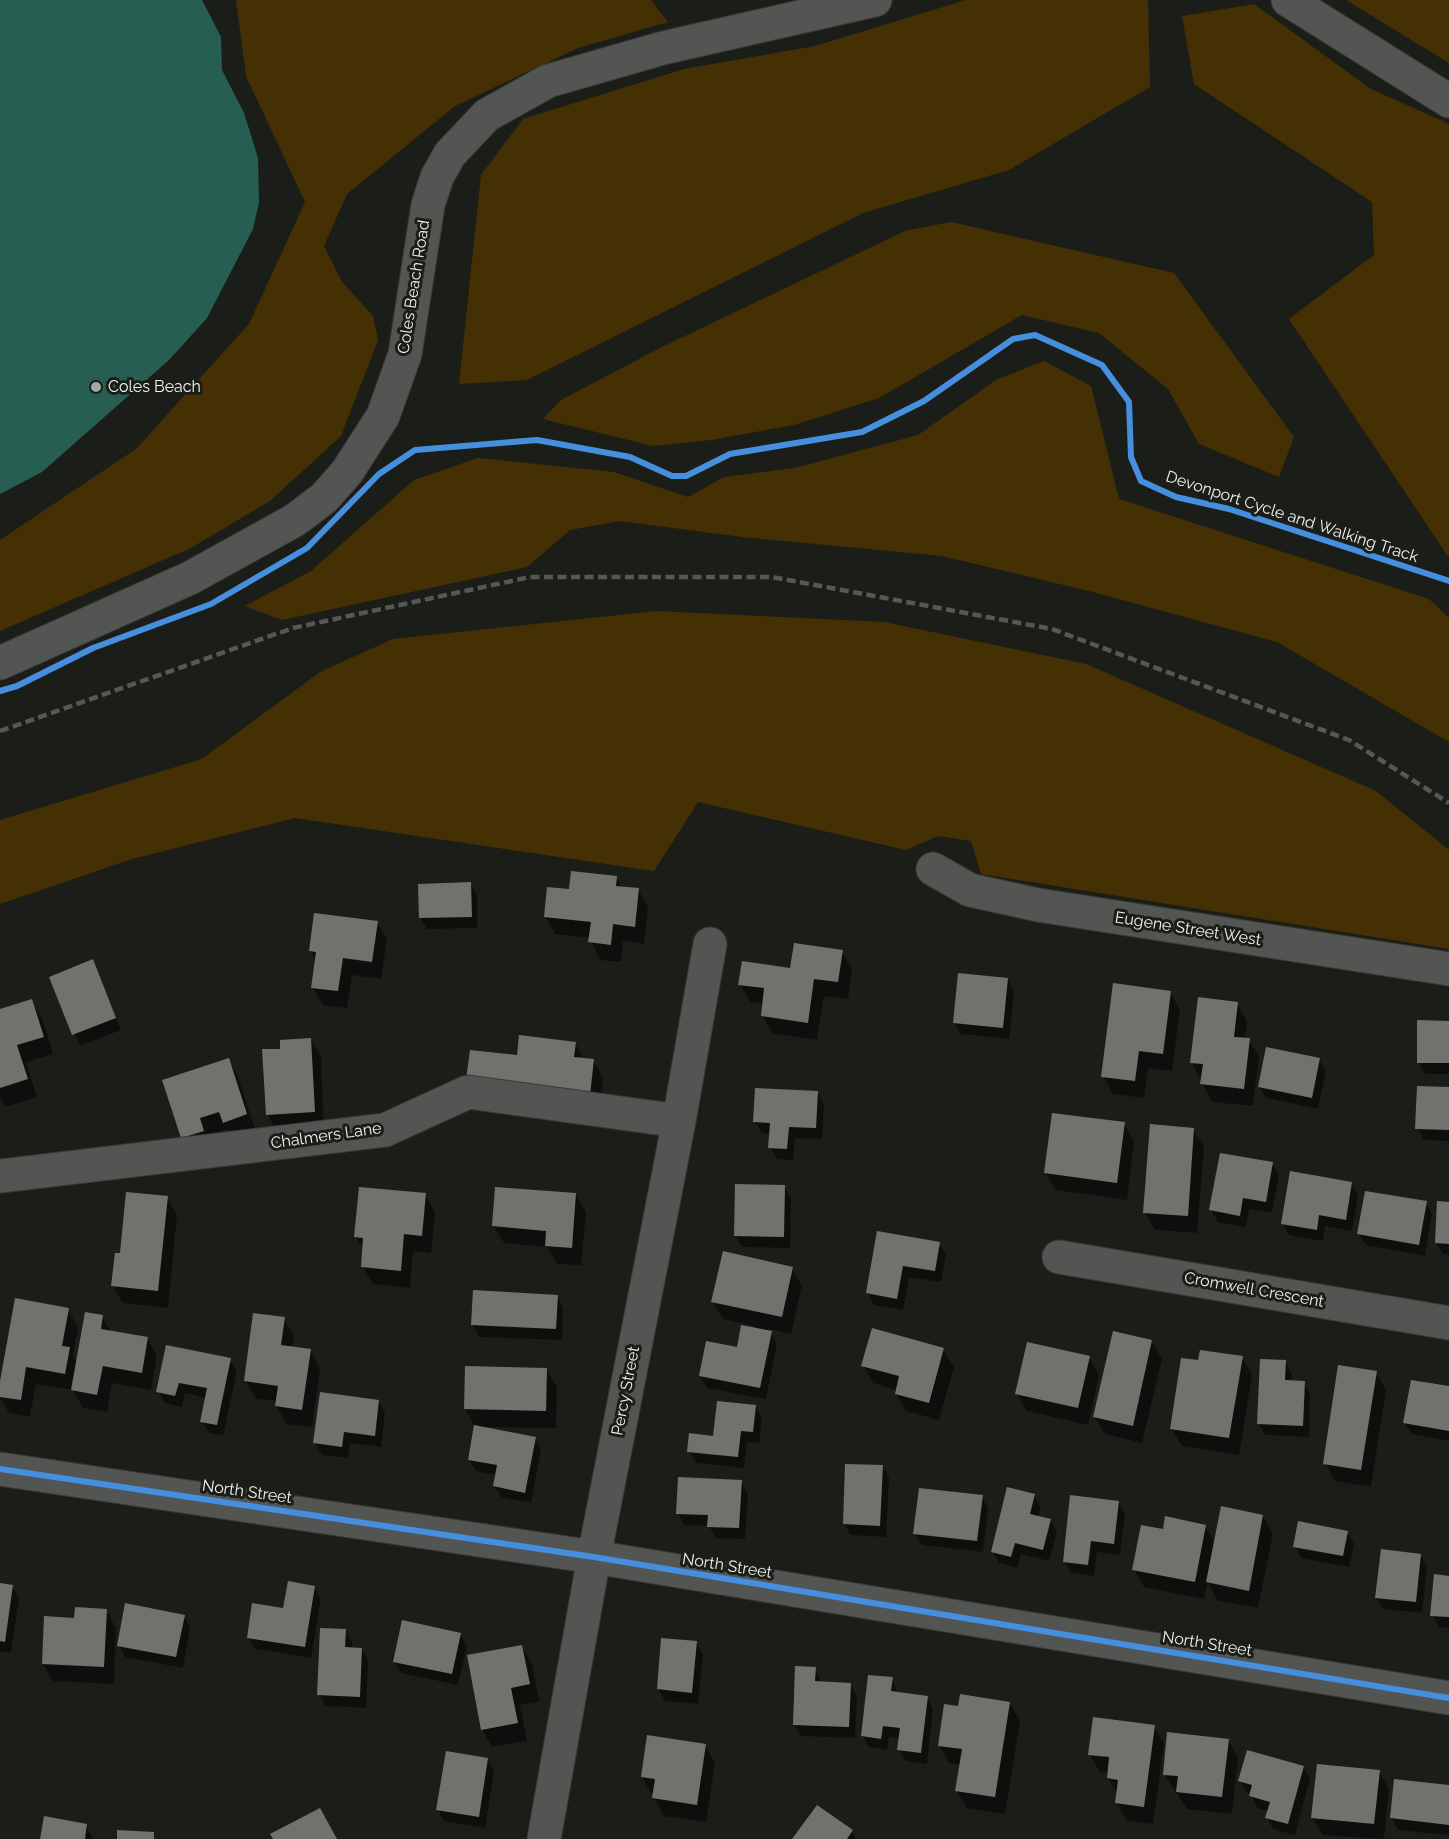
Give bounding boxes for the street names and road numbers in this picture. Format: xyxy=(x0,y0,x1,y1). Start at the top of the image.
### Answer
street label: Coles Beach Road xyxy=(394,219,434,355)
street label: Devonport Cycle and Walking Track xyxy=(1163,467,1421,567)
street label: Eugene Street West xyxy=(1114,908,1262,950)
street label: Chalmers Lane xyxy=(269,1119,383,1153)
street label: Cromwell Crescent xyxy=(1183,1268,1325,1312)
street label: Percy Street xyxy=(608,1345,644,1437)
street label: North Street xyxy=(201,1476,293,1508)
street label: North Street xyxy=(681,1549,773,1583)
street label: North Street xyxy=(1161,1627,1253,1661)

